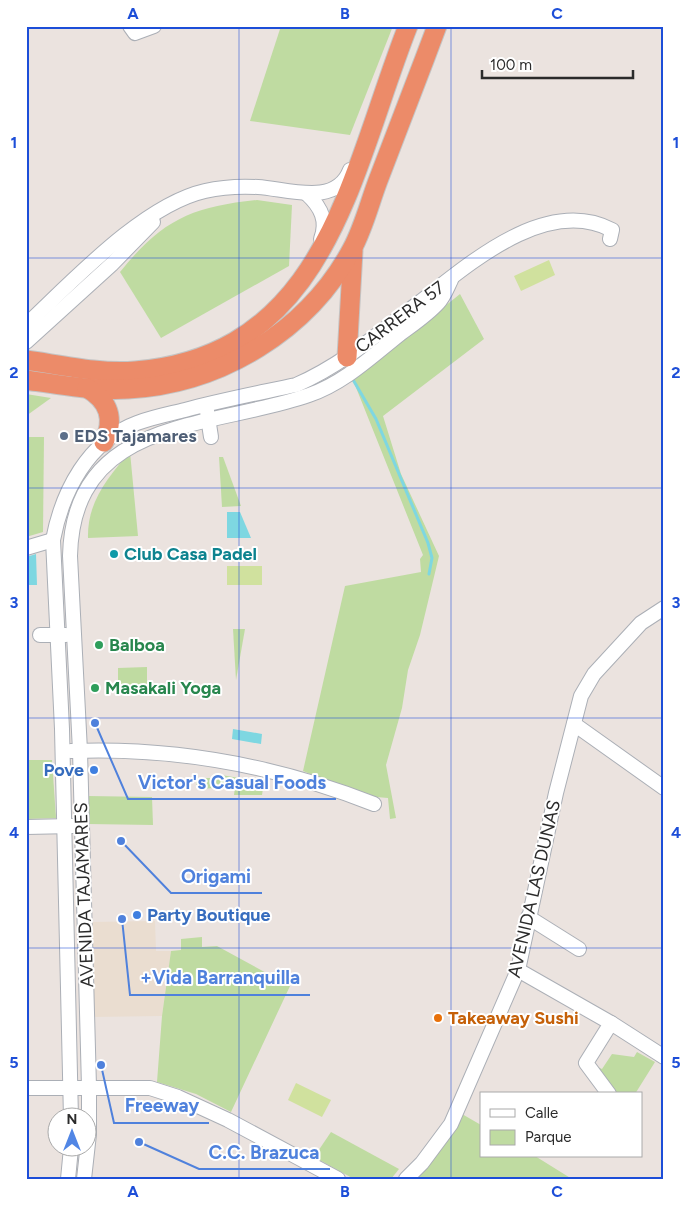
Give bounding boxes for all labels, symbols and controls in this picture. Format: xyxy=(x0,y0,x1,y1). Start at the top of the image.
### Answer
text: A xyxy=(127,4,139,23)
text: B xyxy=(340,4,350,23)
text: C xyxy=(551,4,563,23)
scale bar xyxy=(482,48,634,80)
text: 100 m xyxy=(490,56,532,74)
text: 1 xyxy=(11,133,17,152)
text: 1 xyxy=(673,133,679,152)
street label: CARRERA 57 xyxy=(351,276,449,358)
text: 2 xyxy=(9,363,19,382)
text: 2 xyxy=(671,363,681,382)
place label: EDS Tajamares xyxy=(74,425,197,447)
marker: EDS Tajamares xyxy=(58,430,70,442)
place label: Club Casa Padel xyxy=(124,543,257,565)
marker: Club Casa Padel xyxy=(108,548,120,560)
text: 3 xyxy=(10,593,19,612)
text: 3 xyxy=(672,593,681,612)
place label: Balboa xyxy=(109,634,165,656)
marker: Balboa xyxy=(93,639,105,651)
place label: Masakali Yoga xyxy=(105,677,221,699)
marker: Masakali Yoga xyxy=(89,682,101,694)
place label: Pove xyxy=(44,759,84,781)
marker: Pove xyxy=(88,764,100,776)
callout: Victor's Casual Foods xyxy=(128,765,336,799)
text: Victor's Casual Foods xyxy=(138,771,326,794)
street label: AVENIDA LAS DUNAS xyxy=(503,798,565,980)
street label: AVENIDA TAJAMARES xyxy=(70,802,98,988)
text: 4 xyxy=(9,823,19,842)
text: 4 xyxy=(671,823,681,842)
callout: Origami xyxy=(171,859,262,893)
text: Origami xyxy=(181,865,251,888)
place label: Party Boutique xyxy=(147,904,271,926)
marker: Party Boutique xyxy=(131,909,143,921)
callout: +Vida Barranquilla xyxy=(130,961,310,995)
text: +Vida Barranquilla xyxy=(140,966,300,989)
place label: Takeaway Sushi xyxy=(448,1007,579,1029)
marker: Takeaway Sushi xyxy=(432,1012,444,1024)
text: 5 xyxy=(9,1053,19,1072)
text: 5 xyxy=(671,1053,681,1072)
callout: Freeway xyxy=(114,1089,209,1123)
legend xyxy=(480,1092,642,1158)
text: Freeway xyxy=(125,1094,199,1117)
text: Calle xyxy=(525,1104,558,1122)
north arrow xyxy=(48,1108,98,1158)
text: N xyxy=(67,1111,77,1128)
text: Parque xyxy=(525,1128,572,1146)
callout: C.C. Brazuca xyxy=(199,1135,330,1169)
text: C.C. Brazuca xyxy=(209,1141,319,1164)
text: A xyxy=(127,1182,139,1201)
text: B xyxy=(340,1182,350,1201)
text: C xyxy=(551,1182,563,1201)

